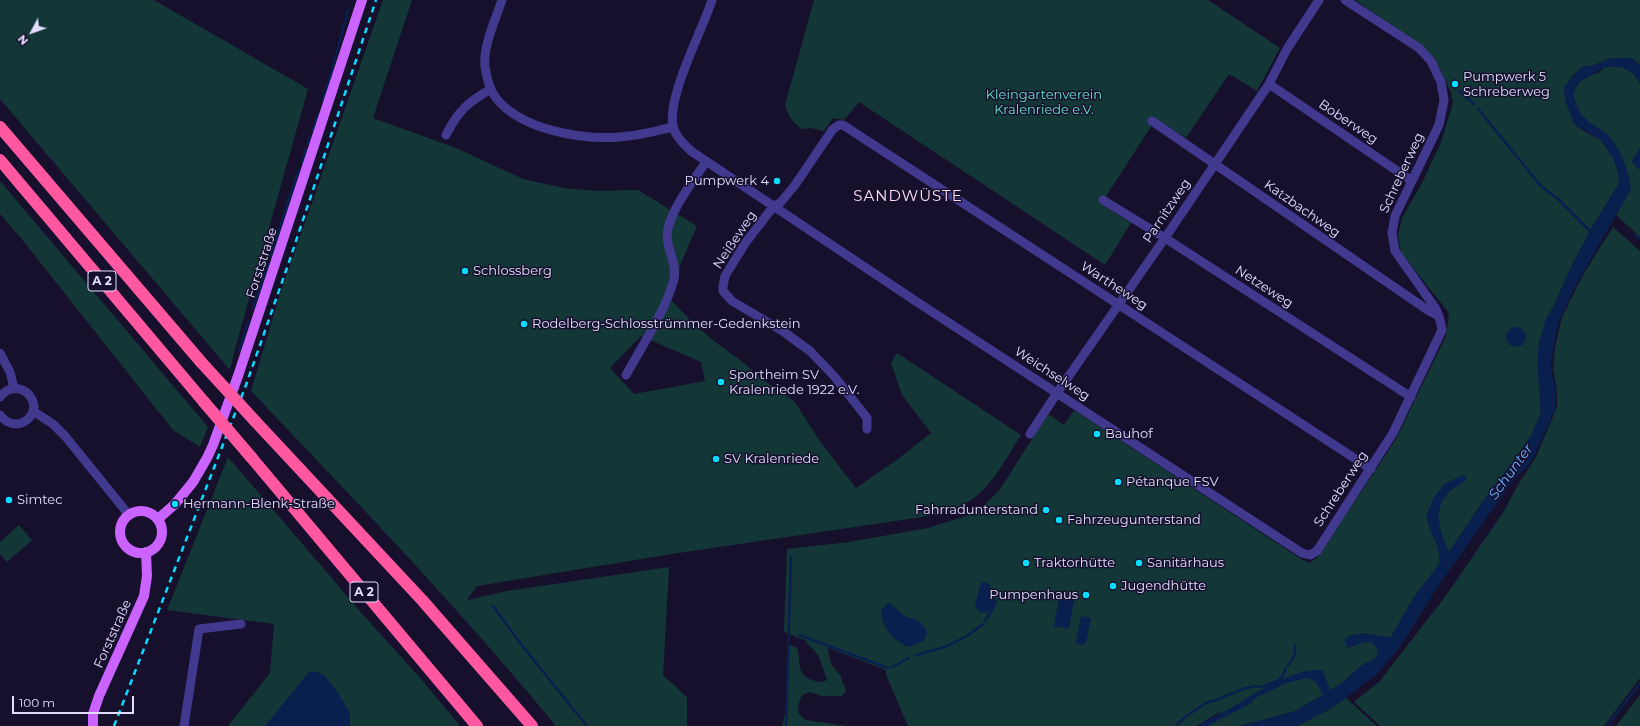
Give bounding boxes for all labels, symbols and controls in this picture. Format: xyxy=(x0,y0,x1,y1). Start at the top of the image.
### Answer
north arrow xyxy=(12,12,52,52)
text: N xyxy=(15,32,31,48)
place label: Pumpwerk 5 Schreberweg xyxy=(1463,69,1550,100)
marker: Pumpwerk 5 Schreberweg xyxy=(1450,79,1460,89)
park label: Kleingartenverein Kralenriede e.V. xyxy=(986,87,1102,118)
street label: Boberweg xyxy=(1315,97,1381,147)
street label: Schreberweg xyxy=(1377,130,1427,216)
place label: Pumpwerk 4 xyxy=(685,173,769,189)
marker: Pumpwerk 4 xyxy=(772,176,782,186)
street label: Parnitzweg xyxy=(1140,176,1194,246)
street label: Katzbachweg xyxy=(1261,177,1343,241)
district label: SANDWÜSTE xyxy=(853,188,963,206)
street label: Neißeweg xyxy=(710,208,760,272)
street label: Forststraße xyxy=(243,226,281,300)
street label: Wartheweg xyxy=(1078,259,1150,313)
place label: Schlossberg xyxy=(473,263,552,279)
street label: Netzeweg xyxy=(1232,263,1296,311)
marker: Schlossberg xyxy=(460,266,470,276)
road number: A 2 xyxy=(88,271,116,291)
place label: Rodelberg-Schlosstrümmer-Gedenkstein xyxy=(532,316,801,332)
marker: Rodelberg-Schlosstrümmer-Gedenkstein xyxy=(519,319,529,329)
street label: Weichselweg xyxy=(1011,344,1093,404)
place label: Sportheim SV Kralenriede 1922 e.V. xyxy=(729,367,859,398)
marker: Sportheim SV Kralenriede 1922 e.V. xyxy=(716,377,726,387)
place label: Bauhof xyxy=(1105,426,1153,442)
marker: Bauhof xyxy=(1092,429,1102,439)
water label: Schunter xyxy=(1485,441,1537,503)
street label: Schreberweg xyxy=(1311,448,1371,530)
place label: SV Kralenriede xyxy=(724,451,819,467)
marker: SV Kralenriede xyxy=(711,454,721,464)
place label: Pétanque FSV xyxy=(1126,474,1219,490)
marker: Pétanque FSV xyxy=(1113,477,1123,487)
place label: Simtec xyxy=(17,492,62,508)
marker: Simtec xyxy=(4,495,14,505)
place label: Hermann-Blenk-Straße xyxy=(183,496,335,512)
marker: Hermann-Blenk-Straße xyxy=(170,499,180,509)
place label: Fahrradunterstand xyxy=(915,502,1038,518)
marker: Fahrradunterstand xyxy=(1041,505,1051,515)
place label: Fahrzeugunterstand xyxy=(1067,512,1201,528)
marker: Fahrzeugunterstand xyxy=(1054,515,1064,525)
place label: Traktorhütte xyxy=(1034,555,1115,571)
place label: Sanitärhaus xyxy=(1147,555,1224,571)
marker: Traktorhütte xyxy=(1021,558,1031,568)
marker: Sanitärhaus xyxy=(1134,558,1144,568)
place label: Jugendhütte xyxy=(1121,578,1206,594)
marker: Jugendhütte xyxy=(1108,581,1118,591)
road number: A 2 xyxy=(350,582,378,602)
place label: Pumpenhaus xyxy=(989,587,1078,603)
marker: Pumpenhaus xyxy=(1081,590,1091,600)
street label: Forststraße xyxy=(91,597,135,671)
scale bar xyxy=(14,688,136,714)
text: 100 m xyxy=(19,695,55,710)

